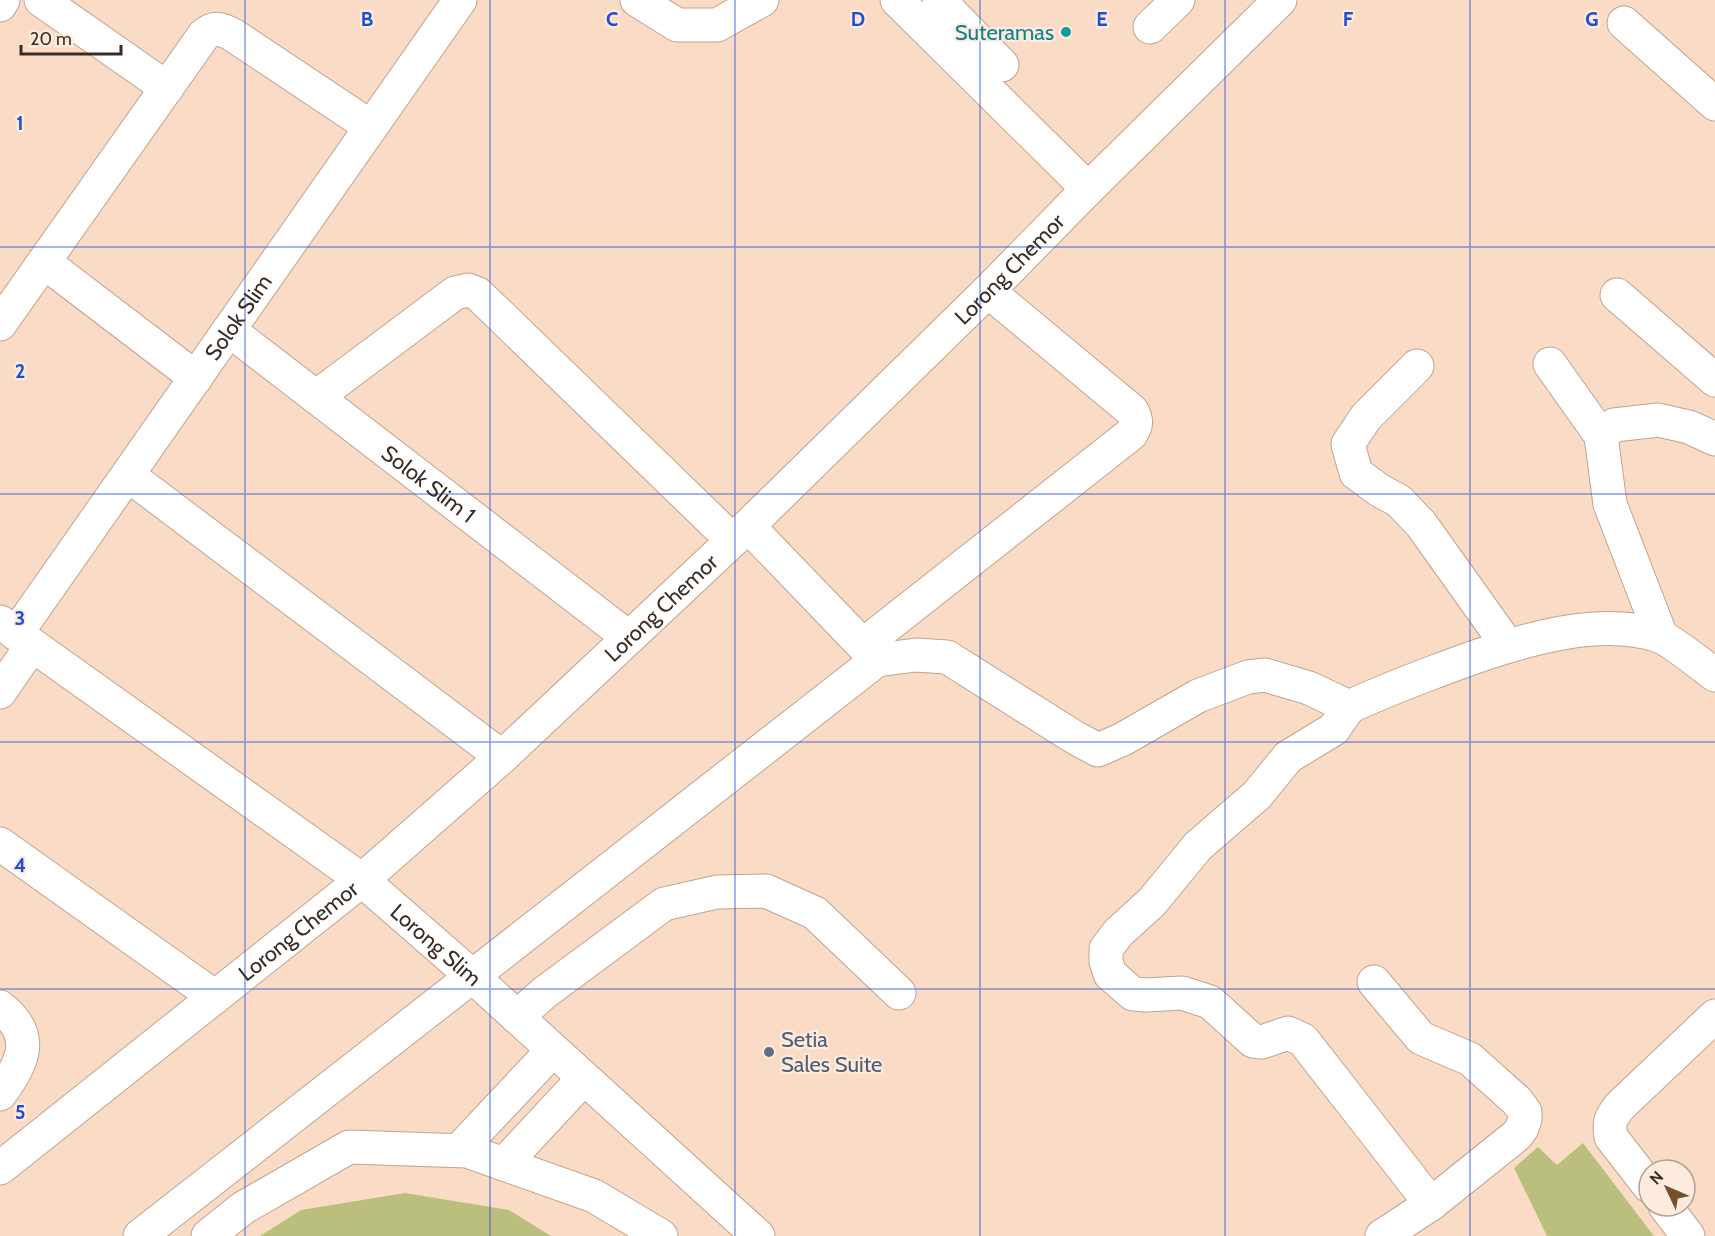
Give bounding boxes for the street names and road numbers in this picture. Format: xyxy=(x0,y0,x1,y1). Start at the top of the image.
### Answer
street label: Lorong Chemor xyxy=(949,208,1070,330)
street label: Solok Slim xyxy=(199,269,277,365)
street label: Solok Slim 1 xyxy=(376,439,481,528)
street label: Lorong Chemor xyxy=(599,548,723,667)
street label: Lorong Chemor xyxy=(233,875,363,987)
street label: Lorong Slim xyxy=(385,898,487,992)

